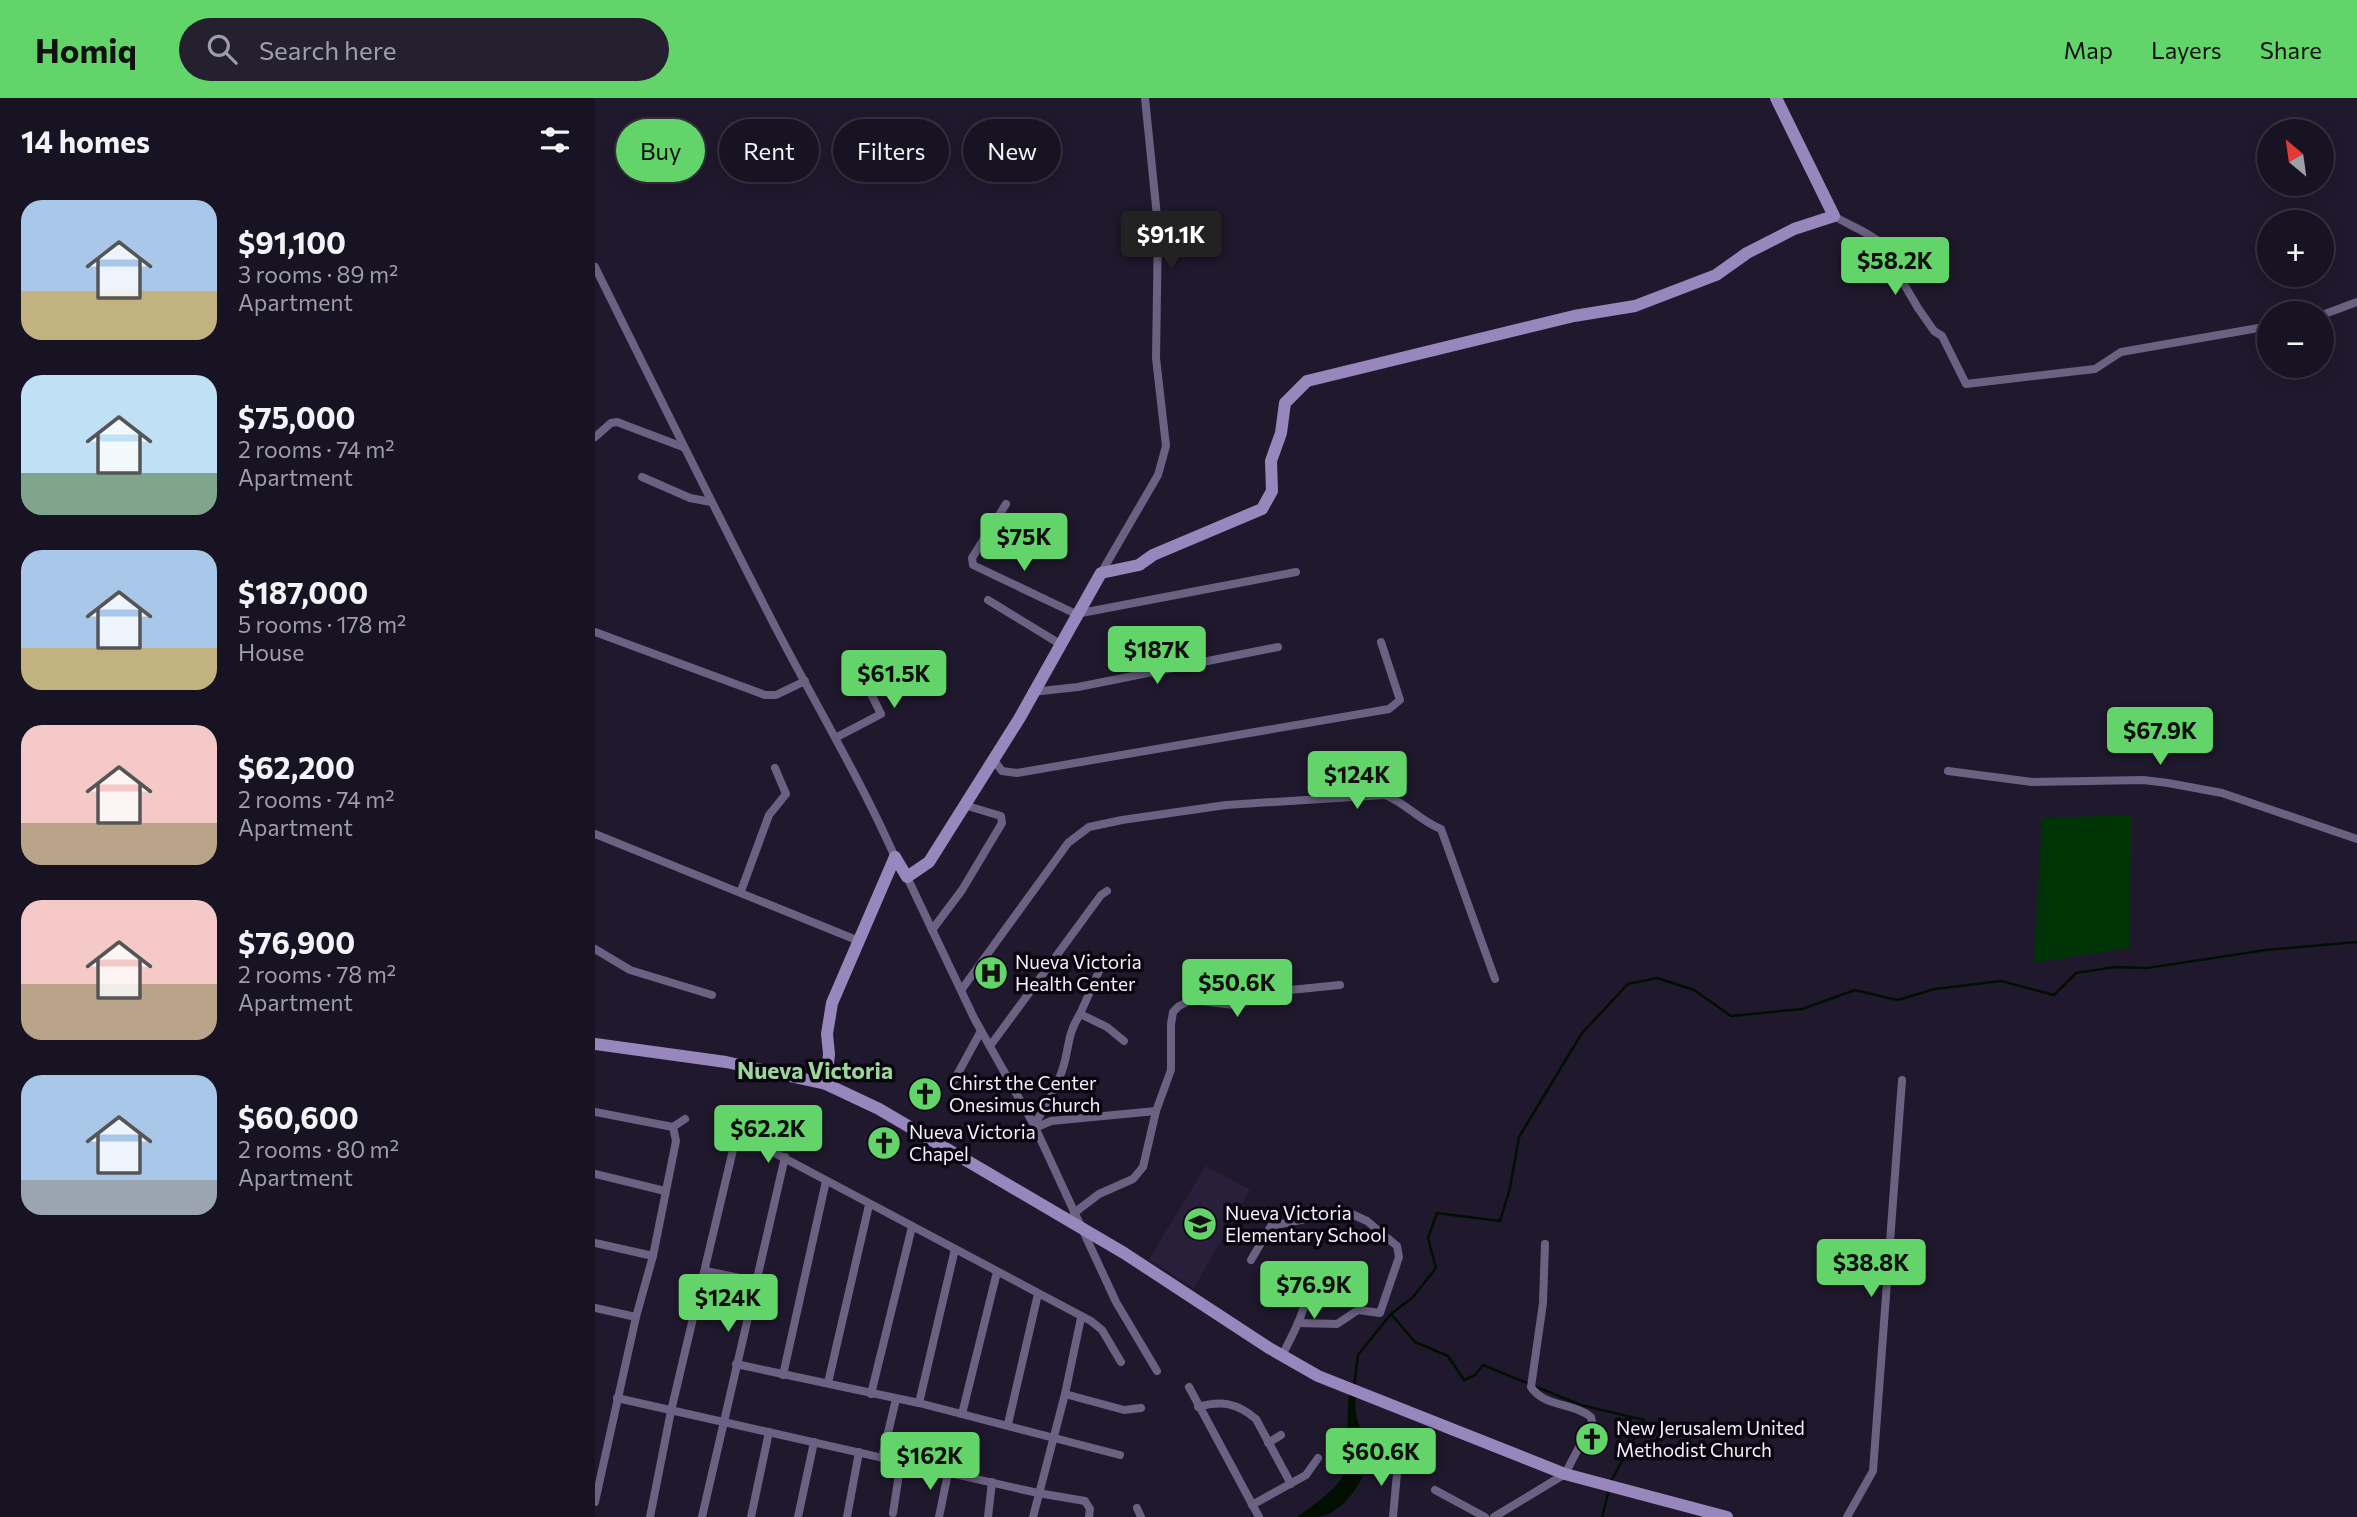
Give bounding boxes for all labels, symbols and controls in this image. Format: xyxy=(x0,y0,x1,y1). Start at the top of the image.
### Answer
search box xyxy=(179,18,669,81)
text: Homiq xyxy=(35,29,137,70)
icon: search xyxy=(203,30,241,68)
text: Search here xyxy=(259,34,396,65)
text: Map xyxy=(2064,35,2113,64)
text: Layers xyxy=(2151,35,2222,64)
text: Share xyxy=(2260,35,2322,64)
chip: Buy xyxy=(616,119,705,182)
chip: Rent xyxy=(719,119,819,182)
chip: Filters xyxy=(833,119,949,182)
chip: New xyxy=(963,119,1061,182)
north arrow xyxy=(2257,119,2335,196)
map controls xyxy=(2257,119,2334,378)
icon: filters xyxy=(536,121,574,159)
text: 14 homes xyxy=(21,122,150,159)
button: + xyxy=(2257,210,2334,287)
pin: $91.1K xyxy=(1114,212,1228,271)
text: $91.1K xyxy=(1137,220,1205,248)
text: $91,100 xyxy=(238,223,346,260)
icon: home xyxy=(77,228,161,312)
pin: $58.2K xyxy=(1838,238,1952,297)
text: $58.2K xyxy=(1857,246,1933,274)
text: 3 rooms · 89 m² xyxy=(238,260,398,288)
text: Apartment xyxy=(238,288,353,316)
button: − xyxy=(2257,301,2334,378)
text: $75,000 xyxy=(238,398,356,435)
icon: home xyxy=(77,403,161,487)
text: 2 rooms · 74 m² xyxy=(238,435,394,463)
text: Apartment xyxy=(238,463,353,491)
pin: $75K xyxy=(983,514,1065,573)
text: $75K xyxy=(996,522,1052,550)
text: $187,000 xyxy=(238,573,368,610)
icon: home xyxy=(77,578,161,662)
text: 5 rooms · 178 m² xyxy=(238,610,406,638)
pin: $187K xyxy=(1108,626,1206,686)
text: $187K xyxy=(1124,635,1190,663)
text: House xyxy=(238,638,304,666)
pin: $61.5K xyxy=(837,650,951,710)
text: $61.5K xyxy=(857,659,931,687)
pin: $67.9K xyxy=(2103,708,2217,767)
text: $67.9K xyxy=(2123,716,2197,744)
text: $62,200 xyxy=(238,748,355,785)
pin: $124K xyxy=(1308,752,1406,811)
icon: home xyxy=(77,753,161,837)
text: $124K xyxy=(1324,760,1390,788)
text: 2 rooms · 74 m² xyxy=(238,785,394,813)
text: Apartment xyxy=(238,813,353,841)
text: $76,900 xyxy=(238,923,355,960)
icon: home xyxy=(77,928,161,1012)
place label: Nueva Victoria Health Center xyxy=(1015,950,1142,995)
hospital icon: Nueva Victoria Health Center xyxy=(972,954,1010,992)
text: 2 rooms · 78 m² xyxy=(238,960,396,988)
pin: $50.6K xyxy=(1180,960,1294,1019)
text: $50.6K xyxy=(1198,968,1276,996)
text: Apartment xyxy=(238,988,353,1016)
district label: Nueva Victoria xyxy=(737,1056,893,1084)
place label: Chirst the Center Onesimus Church xyxy=(949,1071,1101,1116)
church icon: Chirst the Center Onesimus Church xyxy=(906,1075,944,1113)
text: $60,600 xyxy=(238,1098,359,1135)
icon: home xyxy=(77,1103,161,1187)
pin: $62.2K xyxy=(711,1105,825,1165)
text: $62.2K xyxy=(730,1114,806,1142)
place label: Nueva Victoria Chapel xyxy=(909,1120,1036,1165)
church icon: Nueva Victoria Chapel xyxy=(865,1124,903,1162)
text: 2 rooms · 80 m² xyxy=(238,1135,399,1163)
text: Apartment xyxy=(238,1163,353,1191)
place label: Nueva Victoria Elementary School xyxy=(1225,1201,1386,1246)
school or university icon: Nueva Victoria Elementary School xyxy=(1181,1205,1219,1243)
pin: $38.8K xyxy=(1814,1240,1928,1299)
text: $38.8K xyxy=(1833,1248,1909,1276)
pin: $76.9K xyxy=(1257,1262,1371,1321)
text: $76.9K xyxy=(1276,1270,1352,1298)
pin: $124K xyxy=(679,1274,777,1334)
text: $124K xyxy=(695,1283,761,1311)
place label: New Jerusalem United Methodist Church xyxy=(1616,1416,1805,1461)
church icon: New Jerusalem United Methodist Church xyxy=(1573,1420,1611,1458)
pin: $60.6K xyxy=(1324,1428,1438,1488)
pin: $162K xyxy=(881,1432,979,1492)
text: $60.6K xyxy=(1342,1437,1420,1465)
text: $162K xyxy=(897,1441,963,1469)

